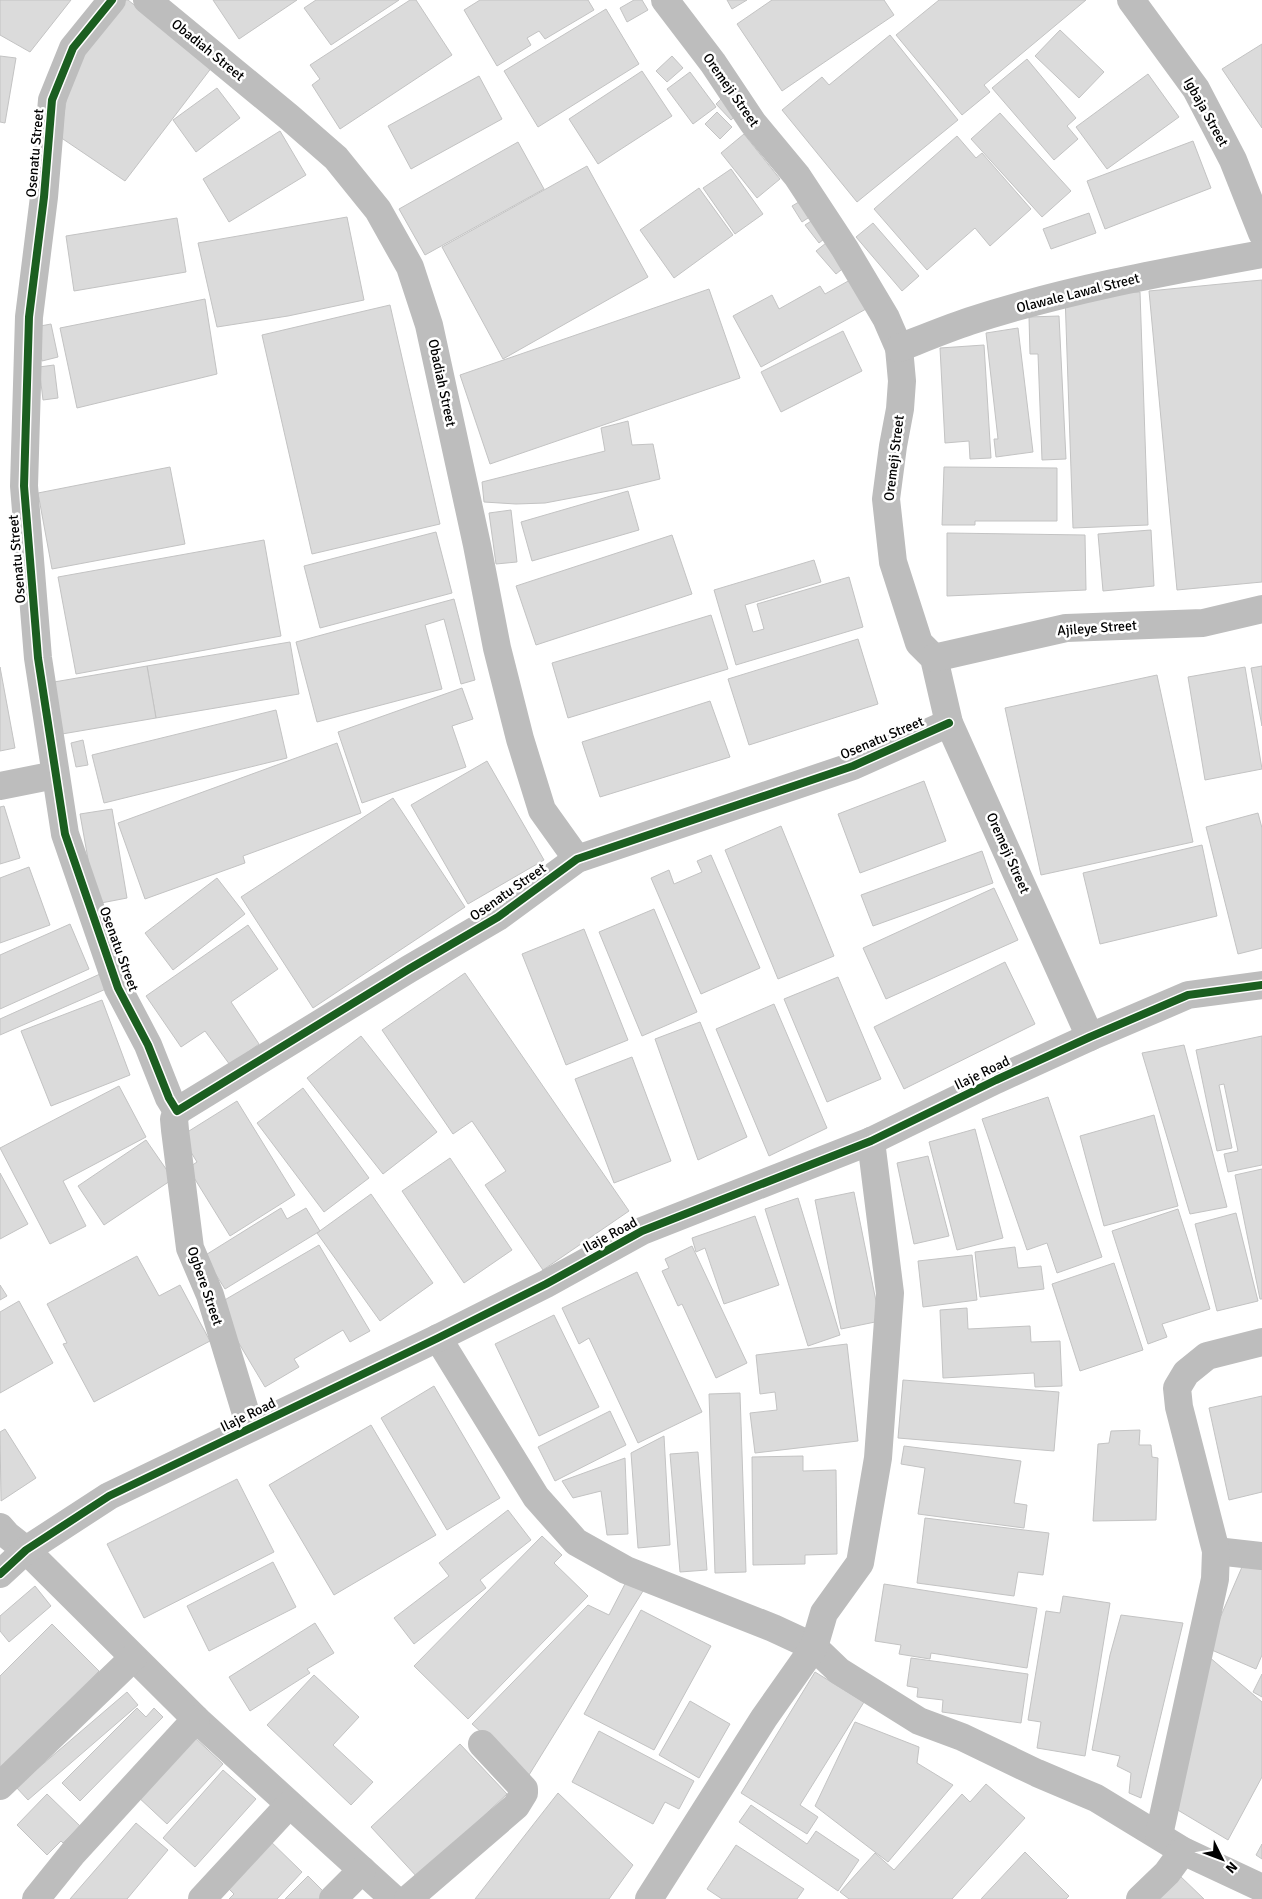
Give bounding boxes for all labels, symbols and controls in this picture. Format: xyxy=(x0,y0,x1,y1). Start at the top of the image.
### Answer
street label: Obadiah Street xyxy=(168,15,248,85)
street label: Oremeji Street xyxy=(699,50,763,130)
street label: Igbaja Street xyxy=(1180,74,1232,150)
street label: Osenatu Street xyxy=(23,108,47,198)
street label: Olawale Lawal Street xyxy=(1015,269,1141,317)
street label: Obadiah Street xyxy=(424,338,460,428)
street label: Oremeji Street xyxy=(880,414,908,502)
street label: Osenatu Street xyxy=(5,514,29,604)
street label: Ajileye Street xyxy=(1057,617,1138,639)
street label: Osenatu Street xyxy=(838,713,926,763)
street label: Oremeji Street xyxy=(983,810,1033,896)
street label: Osenatu Street xyxy=(467,859,549,925)
street label: Osenatu Street xyxy=(96,904,142,994)
street label: Ilaje Road xyxy=(952,1052,1012,1094)
street label: Ilaje Road xyxy=(580,1214,640,1256)
street label: Ogbere Street xyxy=(184,1244,226,1328)
street label: Ilaje Road xyxy=(218,1394,278,1436)
north arrow xyxy=(1197,1834,1247,1884)
text: N xyxy=(1222,1858,1241,1877)

